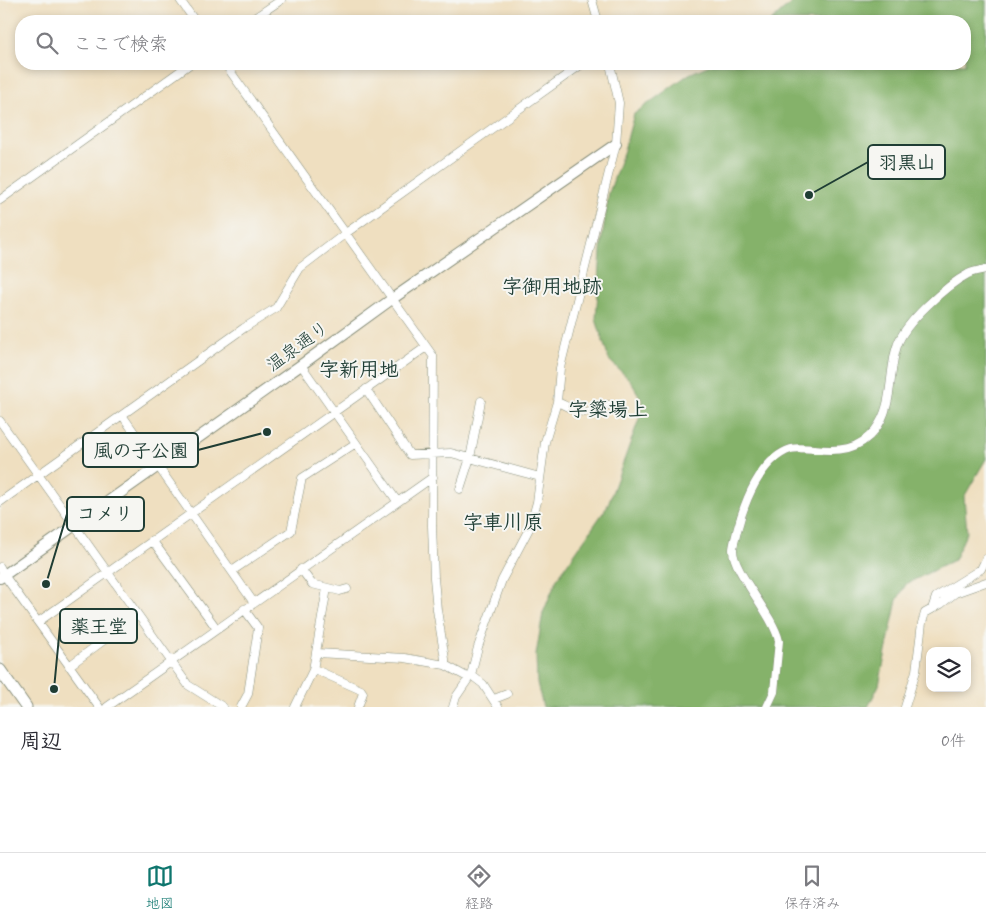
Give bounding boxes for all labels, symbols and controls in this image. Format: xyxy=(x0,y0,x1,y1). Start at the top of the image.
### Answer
search box xyxy=(15,15,971,70)
icon: search xyxy=(33,29,61,57)
text: ここで検索 xyxy=(73,32,168,57)
callout: 羽黒山 xyxy=(868,145,945,179)
text: 羽黒山 xyxy=(878,151,936,176)
district label: 字御用地跡 xyxy=(502,274,602,301)
street label: 温泉通り xyxy=(262,316,334,378)
district label: 字新用地 xyxy=(319,357,399,384)
district label: 字簗場上 xyxy=(568,397,648,424)
callout: 風の子公園 xyxy=(83,433,198,467)
text: 風の子公園 xyxy=(93,439,189,464)
callout: コメリ xyxy=(67,497,144,531)
text: コメリ xyxy=(76,502,134,527)
district label: 字車川原 xyxy=(463,510,543,537)
callout: 薬王堂 xyxy=(60,609,137,643)
text: 薬王堂 xyxy=(70,615,128,640)
map controls xyxy=(926,647,971,692)
button: layers xyxy=(926,647,971,692)
text: 周辺 xyxy=(20,728,62,756)
text: 0件 xyxy=(941,731,966,752)
tab: 地図 xyxy=(146,862,174,913)
tab: 経路 xyxy=(465,862,493,913)
tab: 保存済み xyxy=(784,862,840,913)

